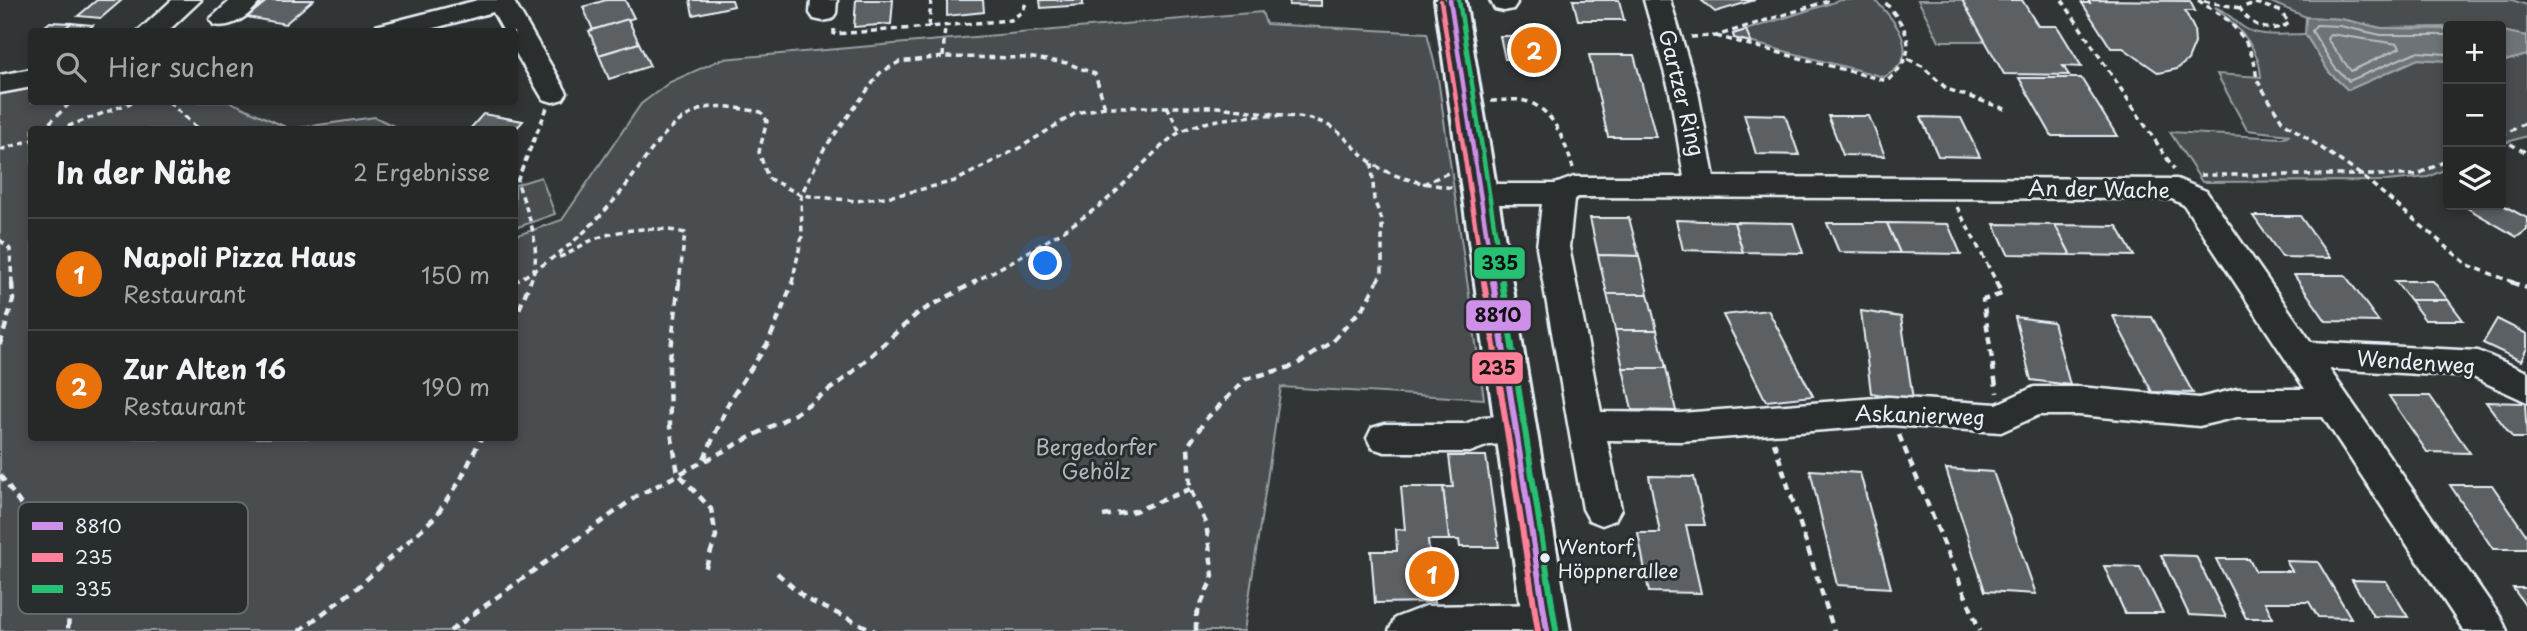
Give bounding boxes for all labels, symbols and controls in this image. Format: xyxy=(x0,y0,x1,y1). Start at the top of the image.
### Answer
map controls xyxy=(2443,21,2506,210)
button: + xyxy=(2443,21,2506,84)
pin: 2 xyxy=(1511,24,1557,76)
street label: Gartzer Ring xyxy=(1652,26,1714,159)
search box xyxy=(28,28,518,105)
text: Hier suchen xyxy=(108,47,255,86)
icon: search xyxy=(52,48,90,86)
button: − xyxy=(2443,84,2506,147)
button: layers xyxy=(2443,147,2506,210)
text: In der Nähe xyxy=(56,149,231,194)
text: 2 Ergebnisse xyxy=(353,154,490,189)
street label: An der Wache xyxy=(2028,171,2170,205)
text: Napoli Pizza Haus xyxy=(123,237,356,276)
your location xyxy=(1028,246,1062,280)
line badge: 335 xyxy=(1473,246,1526,280)
text: 335 xyxy=(1482,248,1518,276)
text: 1 xyxy=(74,257,85,292)
text: 150 m xyxy=(421,257,490,292)
text: Restaurant xyxy=(123,276,246,311)
line badge: 8810 xyxy=(1465,299,1532,332)
text: 8810 xyxy=(1475,300,1521,328)
street label: Wendenweg xyxy=(2356,341,2477,381)
text: Zur Alten 16 xyxy=(123,349,286,388)
line badge: 235 xyxy=(1471,351,1524,385)
text: 235 xyxy=(1478,353,1516,381)
text: 2 xyxy=(71,369,87,404)
text: 190 m xyxy=(422,369,490,404)
text: Restaurant xyxy=(123,388,246,423)
street label: Askanierweg xyxy=(1855,396,1986,432)
park label: Bergedorfer Gehölz xyxy=(1035,430,1157,486)
legend xyxy=(18,502,248,614)
text: 8810 xyxy=(75,511,122,539)
place label: Wentorf, Höppnerallee xyxy=(1558,532,1678,584)
text: 235 xyxy=(75,542,113,570)
pin: 1 xyxy=(1409,548,1455,600)
marker: Wentorf, Höppnerallee xyxy=(1538,551,1552,565)
text: 335 xyxy=(75,574,112,602)

